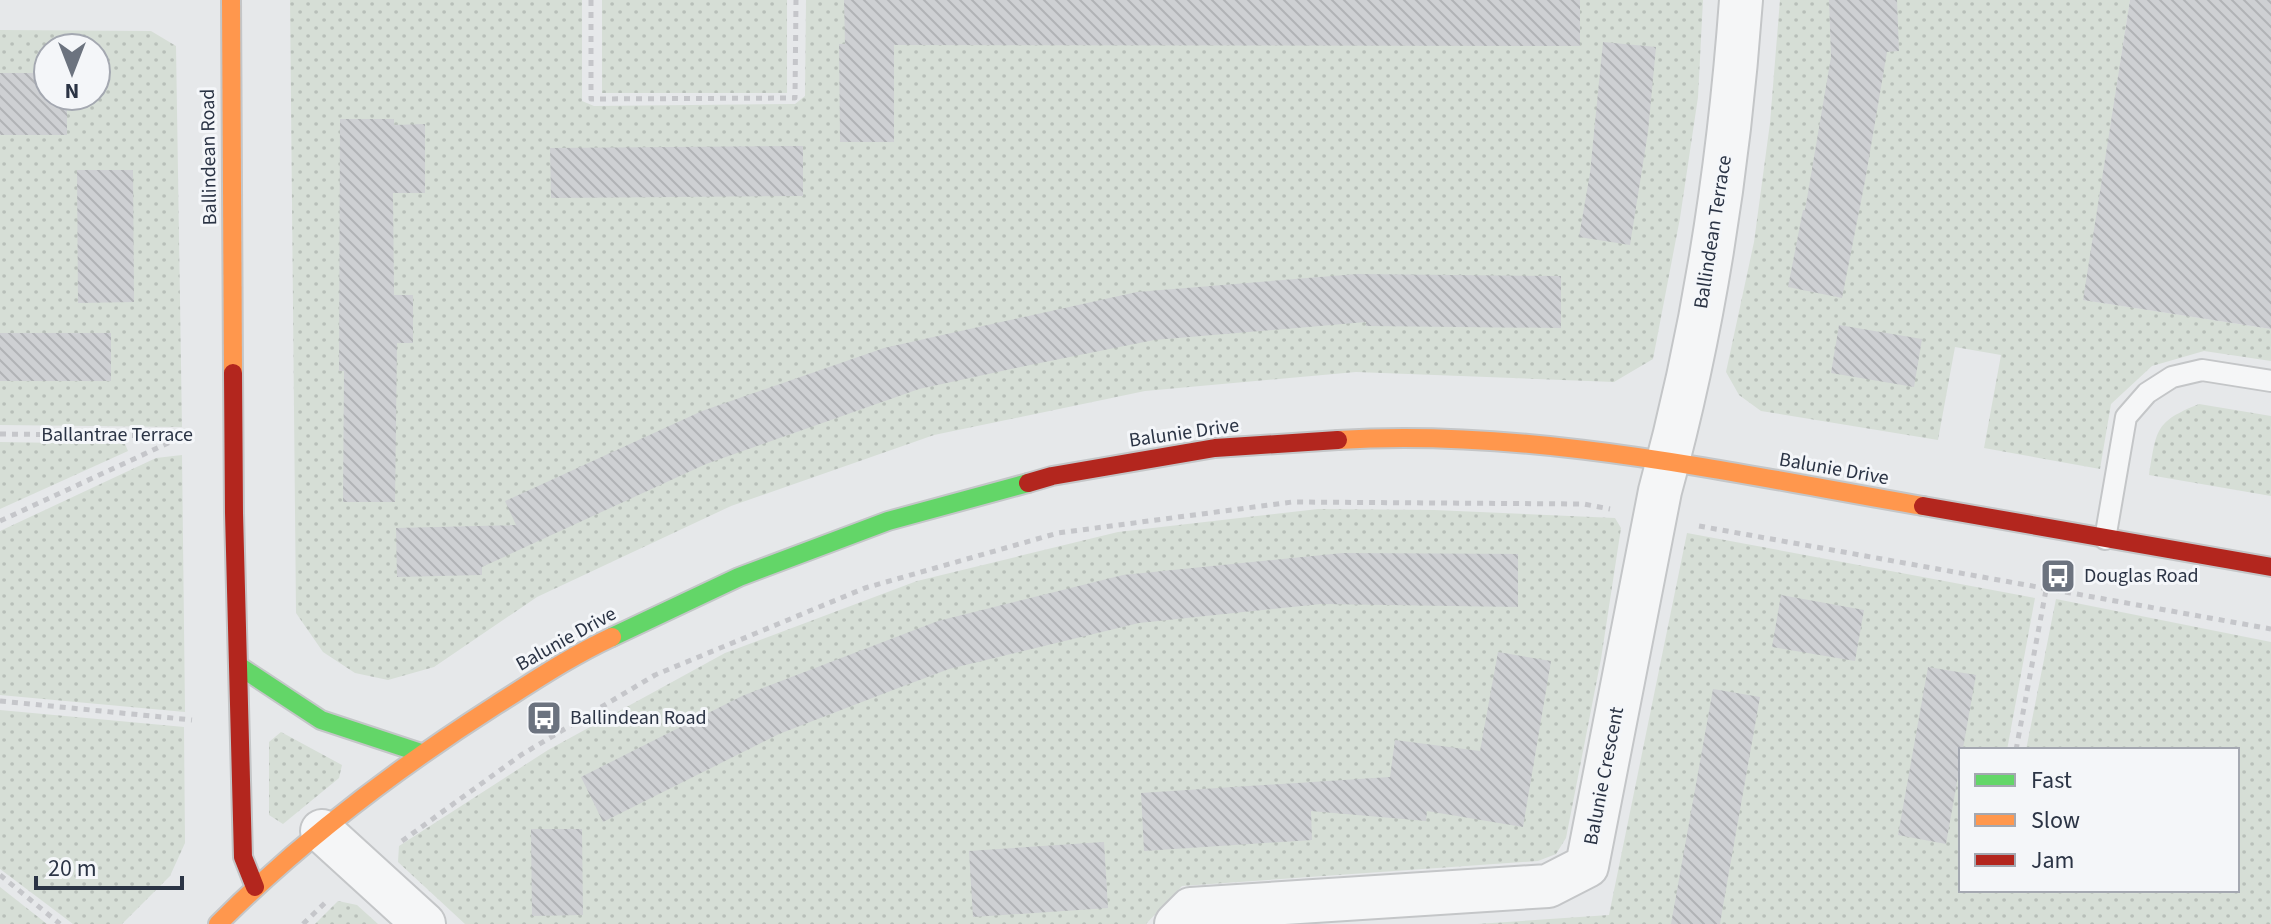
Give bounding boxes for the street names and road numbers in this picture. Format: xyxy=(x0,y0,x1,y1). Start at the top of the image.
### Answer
street label: Ballindean Road xyxy=(194,88,224,226)
street label: Ballindean Terrace xyxy=(1687,153,1739,311)
street label: Balunie Drive xyxy=(1127,411,1241,455)
street label: Ballantrae Terrace xyxy=(41,421,193,449)
street label: Balunie Drive xyxy=(1777,446,1891,492)
street label: Balunie Drive xyxy=(511,600,621,678)
street label: Balunie Crescent xyxy=(1577,704,1631,848)

